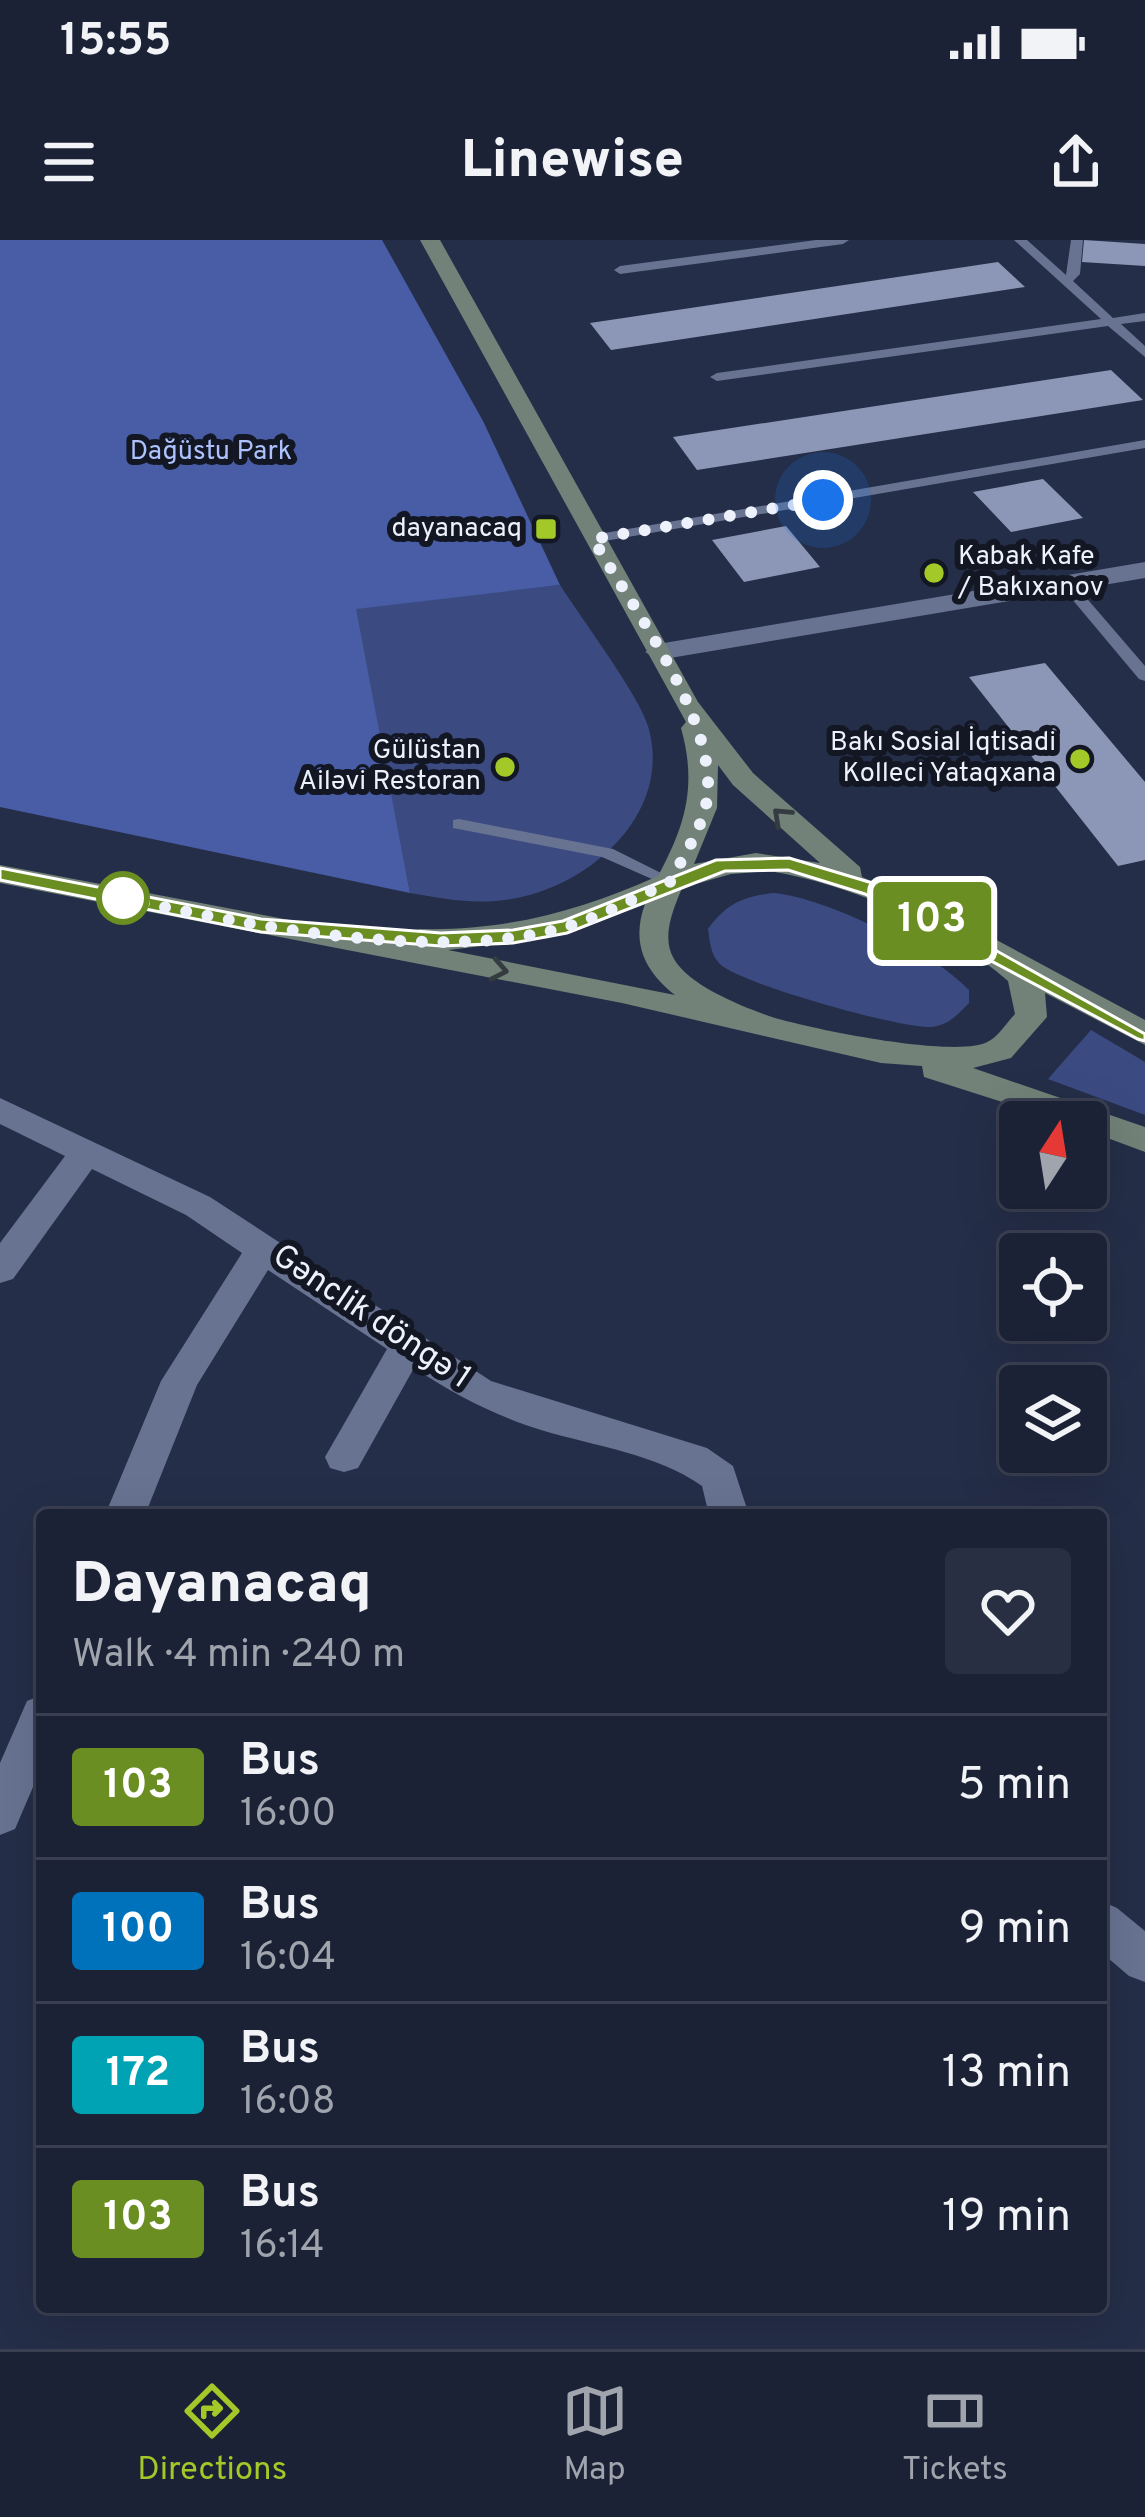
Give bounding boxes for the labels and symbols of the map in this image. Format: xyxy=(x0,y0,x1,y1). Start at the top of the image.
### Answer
park label: Dağüstu Park xyxy=(130,435,292,469)
your location xyxy=(793,470,853,530)
place label: dayanacaq xyxy=(391,512,522,546)
marker: dayanacaq xyxy=(533,516,559,542)
place label: Kabak Kafe / Bakıxanov xyxy=(957,540,1104,605)
marker: Kabak Kafe / Bakıxanov xyxy=(921,560,947,586)
place label: Bakı Sosial İqtisadi Kolleci Yataqxana xyxy=(830,726,1056,791)
place label: Gülüstan Ailəvi Restoran xyxy=(299,734,481,799)
marker: Bakı Sosial İqtisadi Kolleci Yataqxana xyxy=(1067,746,1093,772)
marker: Gülüstan Ailəvi Restoran xyxy=(492,754,518,780)
one-way arrow xyxy=(773,809,794,831)
unlabelled marker xyxy=(98,873,148,923)
line badge: 103 xyxy=(863,882,1001,960)
one-way arrow xyxy=(489,956,509,982)
north arrow xyxy=(999,1101,1107,1209)
street label: Gənclik döngə 1 xyxy=(263,1236,479,1400)

